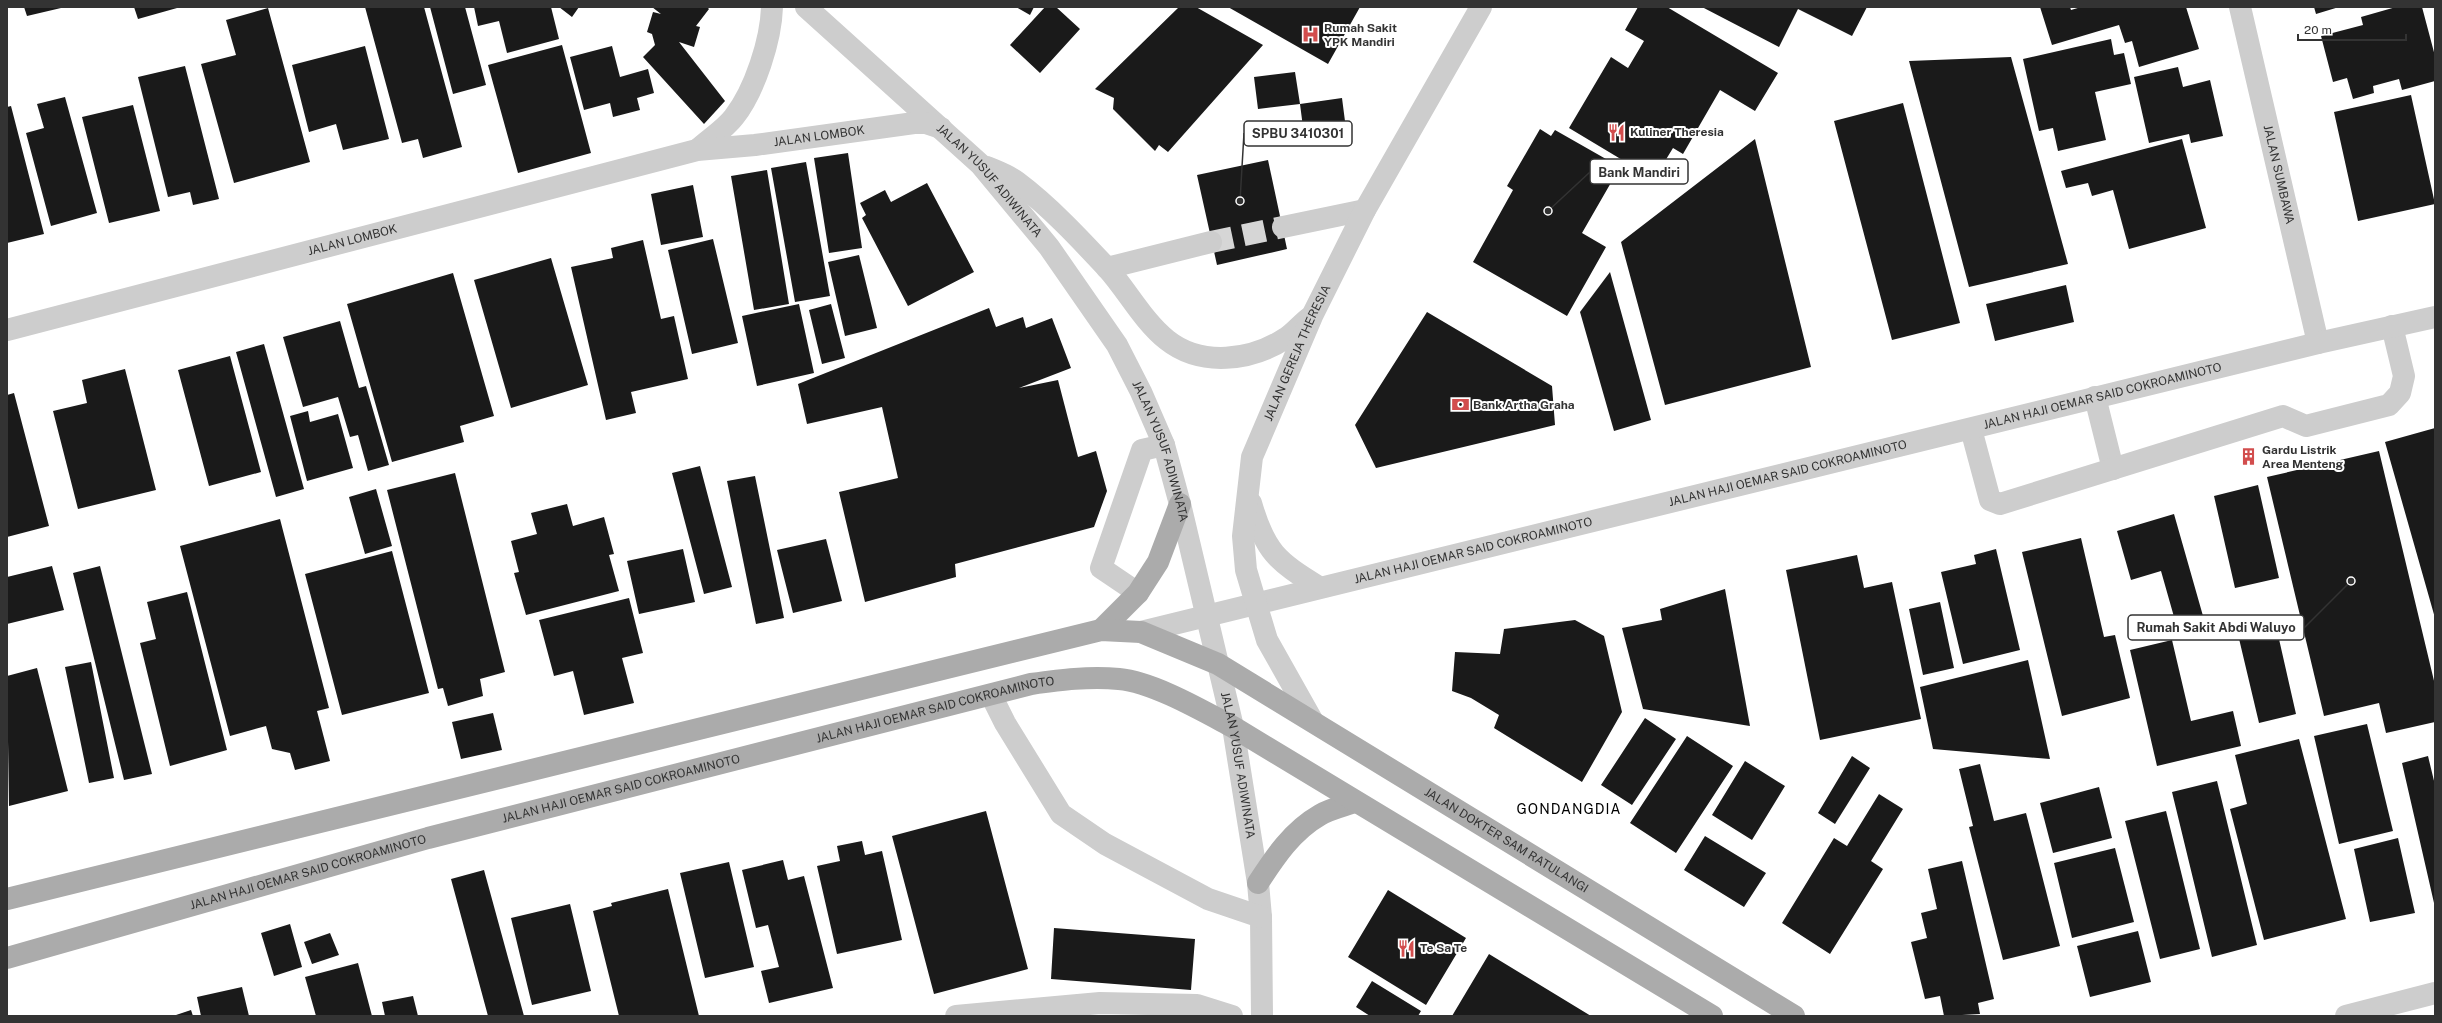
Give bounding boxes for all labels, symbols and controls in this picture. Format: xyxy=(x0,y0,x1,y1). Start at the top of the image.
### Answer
scale bar xyxy=(2298,16,2406,42)
place label: Rumah Sakit YPK Mandiri xyxy=(1324,21,1397,49)
text: 20 m xyxy=(2304,23,2332,37)
hospital icon: Rumah Sakit YPK Mandiri xyxy=(1301,25,1321,45)
street label: JALAN YUSUF ADIWINATA xyxy=(934,121,1045,240)
callout: SPBU 3410301 xyxy=(1244,121,1352,146)
restaurant icon: Kuliner Theresia xyxy=(1607,122,1627,142)
street label: JALAN LOMBOK xyxy=(773,123,865,149)
street label: JALAN SUMBAWA xyxy=(2261,124,2297,226)
place label: Kuliner Theresia xyxy=(1630,125,1724,139)
text: SPBU 3410301 xyxy=(1252,126,1344,141)
callout: Bank Mandiri xyxy=(1590,159,1688,184)
text: Bank Mandiri xyxy=(1598,165,1680,180)
street label: JALAN LOMBOK xyxy=(306,222,399,258)
street label: JALAN GEREJA THERESIA xyxy=(1261,282,1334,423)
street label: JALAN HAJI OEMAR SAID COKROAMINOTO xyxy=(1982,360,2223,432)
street label: JALAN YUSUF ADIWINATA xyxy=(1129,378,1191,524)
bank icon: Bank Artha Graha xyxy=(1450,395,1470,415)
place label: Bank Artha Graha xyxy=(1473,398,1575,412)
street label: JALAN HAJI OEMAR SAID COKROAMINOTO xyxy=(1667,437,1909,509)
place label: Gardu Listrik Area Menteng xyxy=(2262,443,2344,471)
building icon: Gardu Listrik Area Menteng xyxy=(2239,447,2259,467)
street label: JALAN HAJI OEMAR SAID COKROAMINOTO xyxy=(1353,514,1594,586)
callout: Rumah Sakit Abdi Waluyo xyxy=(2128,615,2304,640)
text: Rumah Sakit Abdi Waluyo xyxy=(2136,620,2296,635)
street label: JALAN HAJI OEMAR SAID COKROAMINOTO xyxy=(815,674,1055,746)
street label: JALAN YUSUF ADIWINATA xyxy=(1218,690,1258,840)
street label: JALAN HAJI OEMAR SAID COKROAMINOTO xyxy=(501,752,742,826)
street label: JALAN DOKTER SAM RATULANGI xyxy=(1422,785,1591,896)
district label: GONDANGDIA xyxy=(1517,801,1621,817)
street label: JALAN HAJI OEMAR SAID COKROAMINOTO xyxy=(188,832,428,913)
restaurant icon: Te Sa Te xyxy=(1397,938,1417,958)
place label: Te Sa Te xyxy=(1420,941,1467,955)

